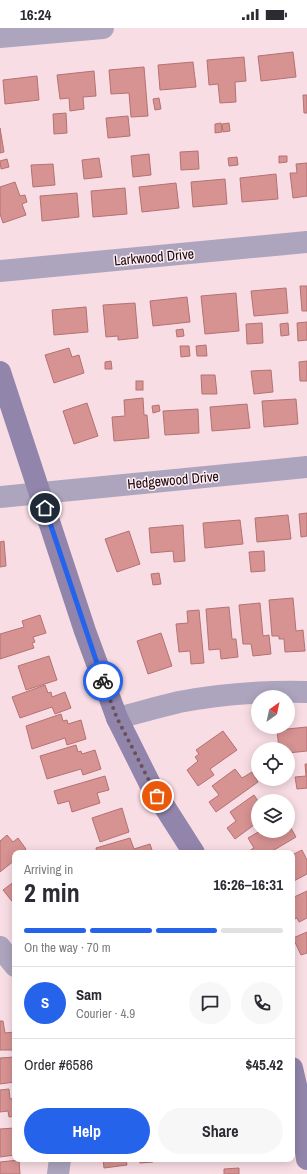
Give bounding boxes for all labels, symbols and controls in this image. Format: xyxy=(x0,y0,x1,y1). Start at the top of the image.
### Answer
text: 16:24 xyxy=(20,4,51,25)
street label: Larkwood Drive xyxy=(113,245,195,269)
street label: Hedgewood Drive xyxy=(126,467,220,493)
pin xyxy=(28,491,62,525)
icon: home xyxy=(34,497,56,519)
courier xyxy=(83,661,123,701)
icon: bike xyxy=(92,670,114,692)
north arrow xyxy=(251,690,295,734)
map controls xyxy=(251,690,295,838)
button: locate xyxy=(251,742,295,786)
pin xyxy=(140,779,174,813)
icon: bag xyxy=(146,785,168,807)
button: layers xyxy=(251,794,295,838)
text: Arriving in xyxy=(24,861,73,878)
text: 16:26–16:31 xyxy=(213,874,283,895)
text: 2 min xyxy=(24,875,80,910)
text: On the way · 70 m xyxy=(24,939,111,956)
button: chat xyxy=(189,982,231,1024)
button: phone xyxy=(241,982,283,1024)
text: Sam xyxy=(76,984,102,1005)
text: S xyxy=(41,992,49,1013)
text: Courier · 4.9 xyxy=(76,1005,135,1022)
text: Order #6586 xyxy=(24,1054,93,1075)
text: $45.42 xyxy=(245,1054,283,1075)
button: Help xyxy=(24,1108,150,1154)
button: Share xyxy=(158,1108,283,1154)

